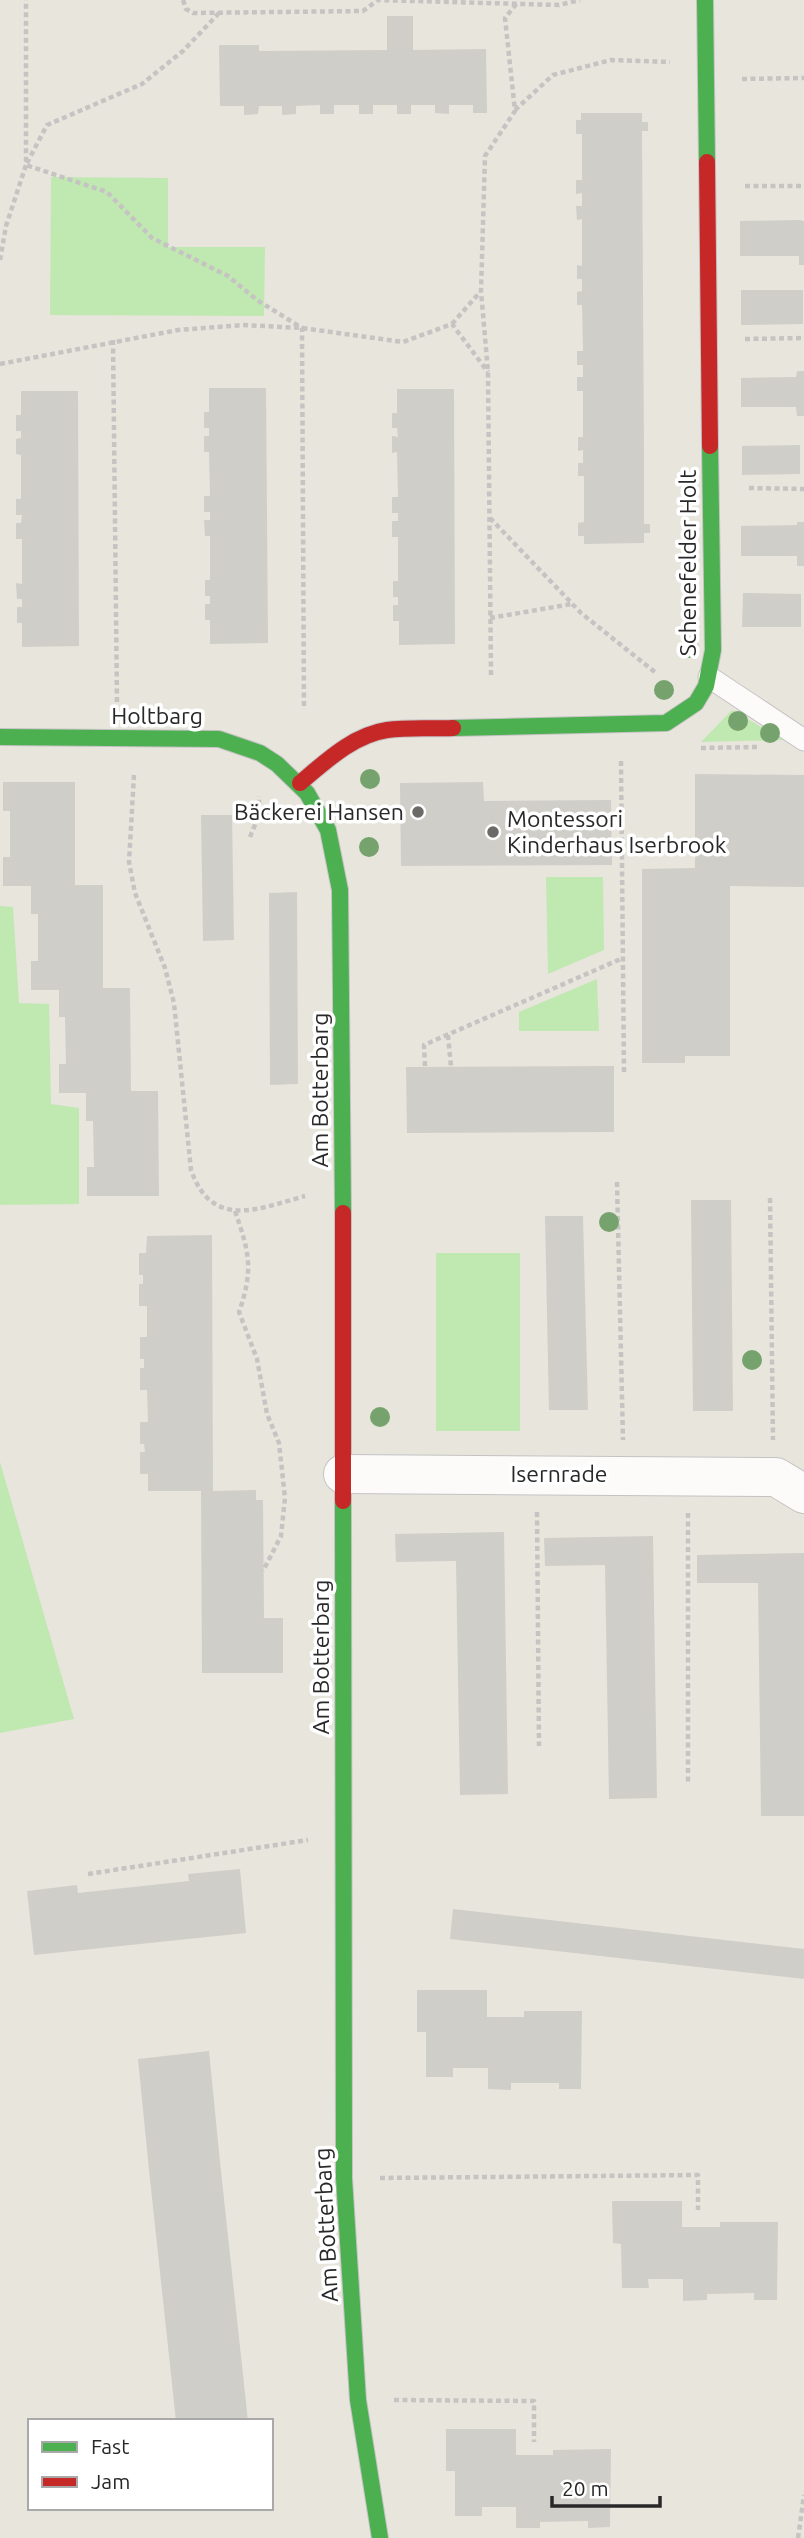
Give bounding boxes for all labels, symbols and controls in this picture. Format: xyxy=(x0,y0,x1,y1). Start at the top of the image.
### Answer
street label: Schenefelder Holt xyxy=(675,470,700,656)
street label: Holtbarg xyxy=(111,703,203,728)
place label: Bäckerei Hansen xyxy=(234,799,404,824)
marker: Bäckerei Hansen xyxy=(410,804,426,820)
place label: Montessori Kinderhaus Iserbrook xyxy=(507,806,727,857)
marker: Montessori Kinderhaus Iserbrook xyxy=(485,824,501,840)
street label: Am Botterbarg xyxy=(307,1013,332,1167)
street label: Isernrade xyxy=(510,1461,608,1486)
street label: Am Botterbarg xyxy=(308,1580,333,1734)
street label: Am Botterbarg xyxy=(309,2147,342,2303)
legend xyxy=(28,2419,273,2510)
text: Fast xyxy=(91,2434,129,2458)
scale bar xyxy=(552,2464,660,2508)
text: Jam xyxy=(91,2469,130,2493)
text: 20 m xyxy=(562,2476,609,2500)

